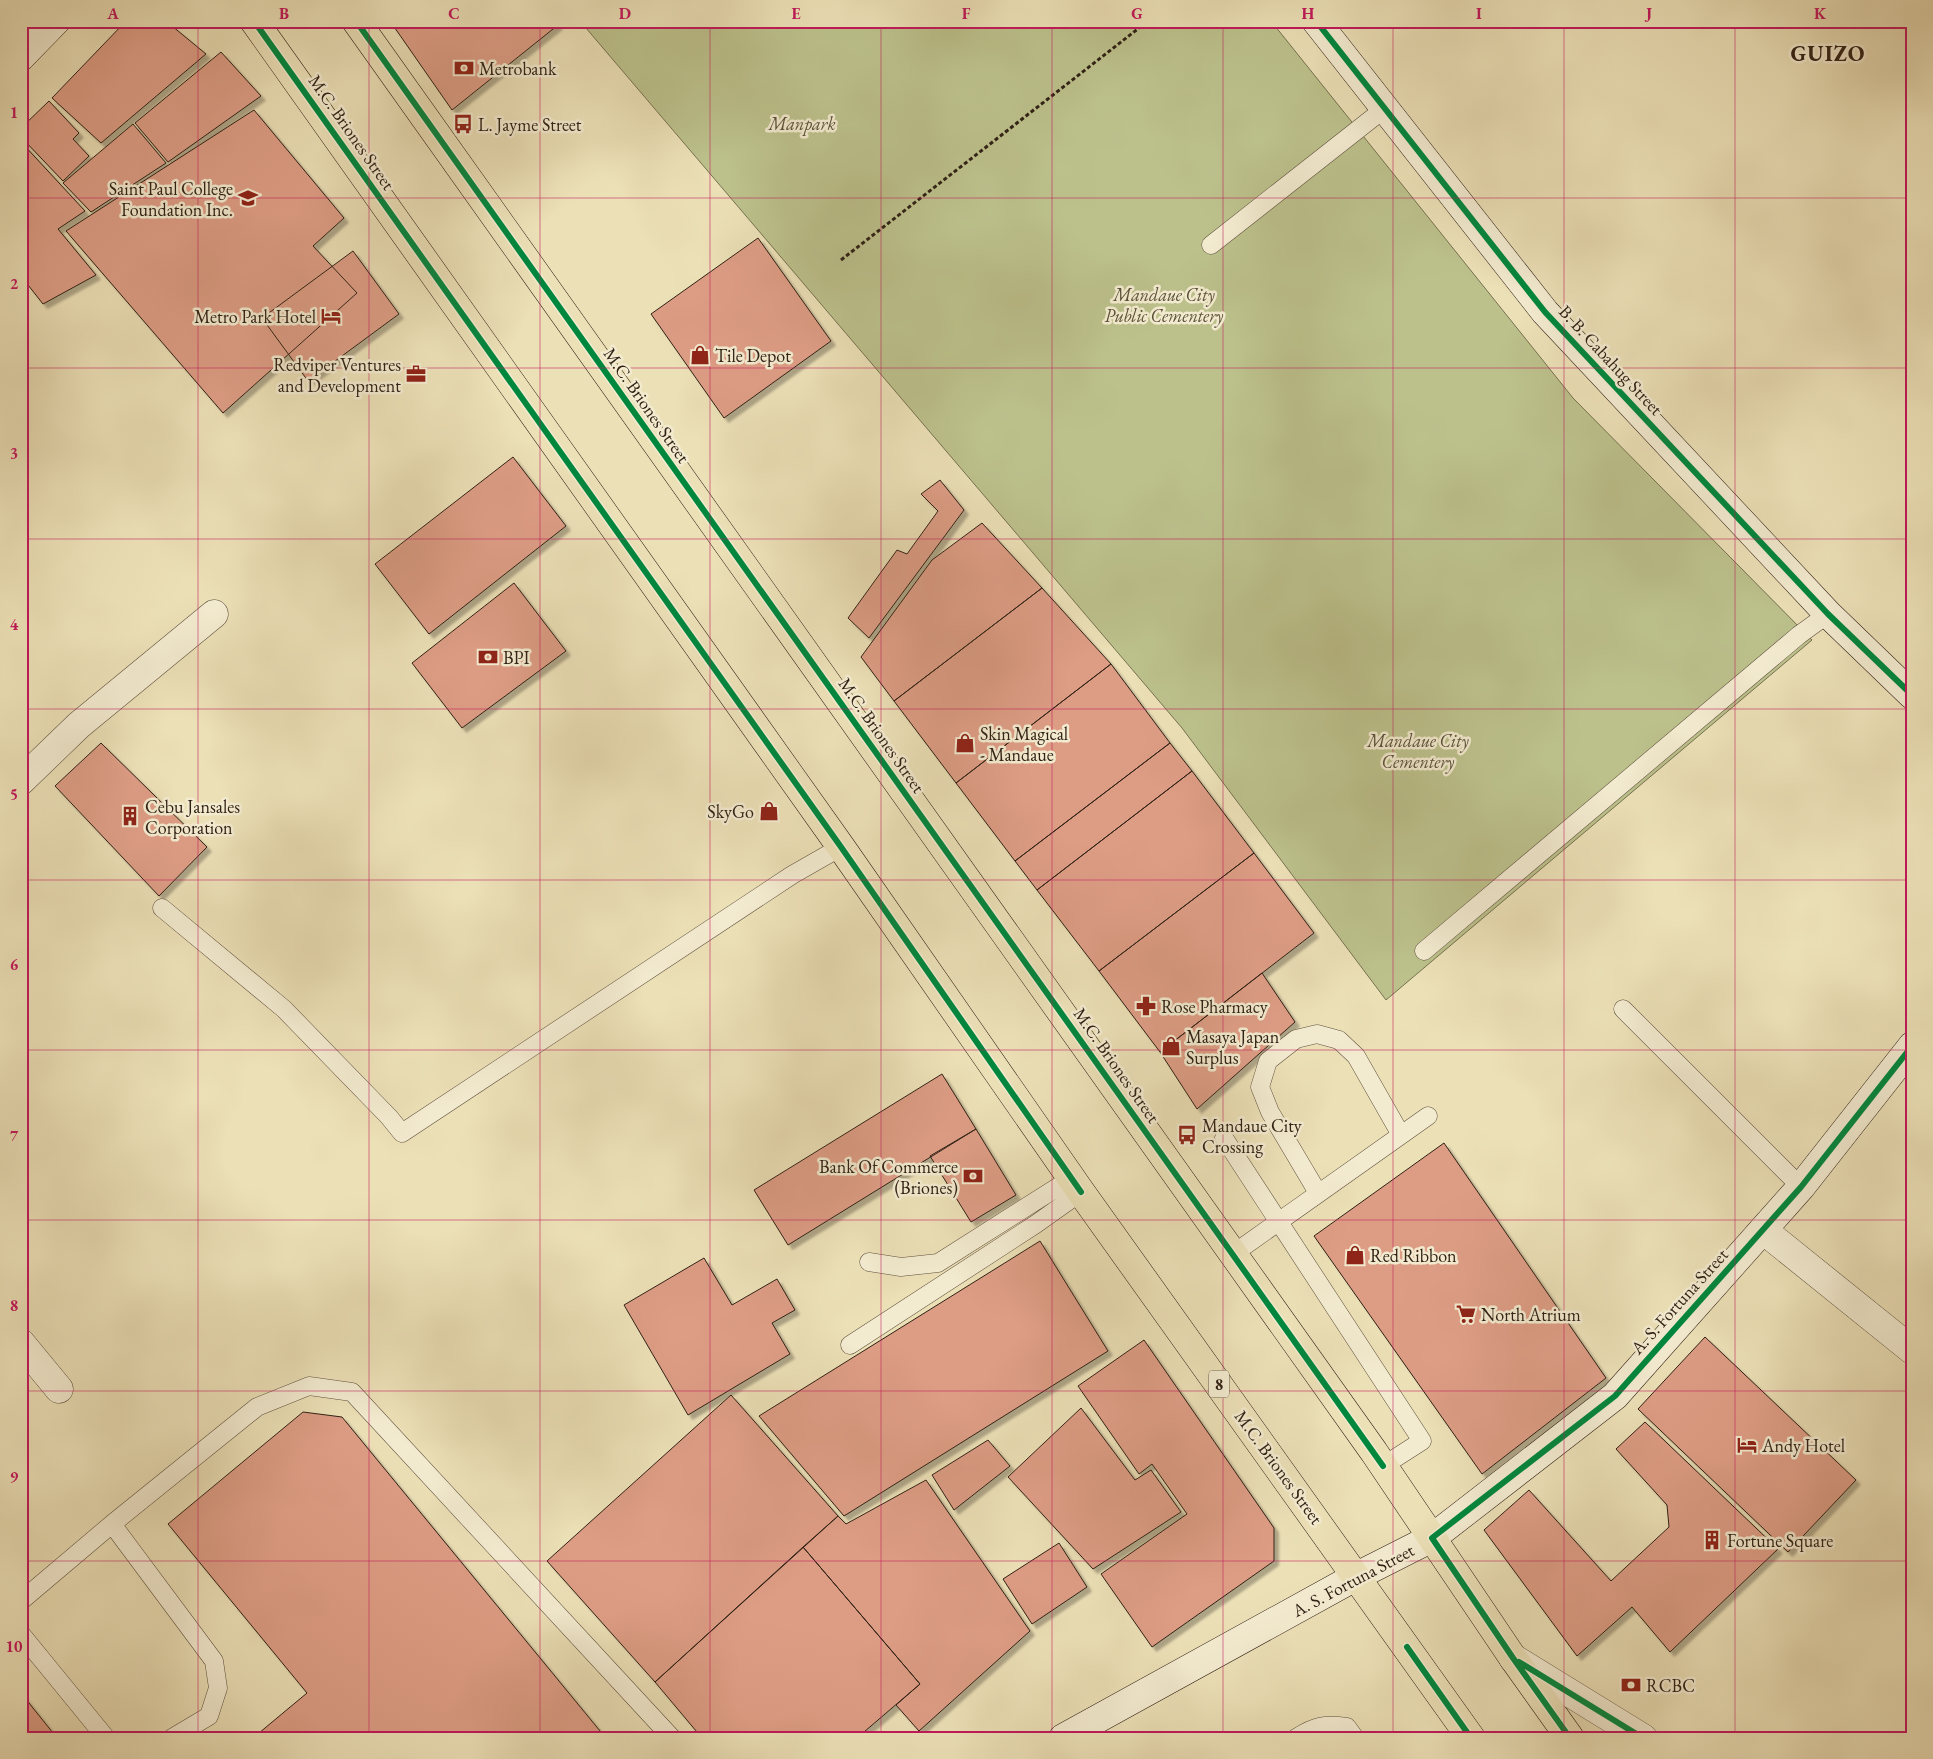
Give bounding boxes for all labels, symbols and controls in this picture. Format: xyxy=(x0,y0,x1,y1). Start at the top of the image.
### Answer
text: A xyxy=(106,3,119,24)
text: B xyxy=(279,3,289,24)
text: C xyxy=(448,3,460,24)
text: D xyxy=(619,3,631,24)
text: E xyxy=(791,3,801,24)
text: F xyxy=(962,3,971,24)
text: G xyxy=(1131,3,1143,24)
text: H xyxy=(1302,3,1315,24)
text: I xyxy=(1476,3,1482,24)
text: J xyxy=(1644,3,1652,24)
text: K xyxy=(1814,3,1827,24)
district label: GUIZO xyxy=(1790,39,1866,68)
bank icon: Metrobank xyxy=(453,57,475,79)
place label: Metrobank xyxy=(479,57,557,80)
street label: M.C. Briones Street xyxy=(304,70,401,194)
text: 1 xyxy=(10,102,18,123)
park label: Manpark xyxy=(767,112,836,136)
bus stop icon: L. Jayme Street xyxy=(452,113,474,135)
place label: L. Jayme Street xyxy=(478,113,582,136)
place label: Saint Paul College Foundation Inc. xyxy=(109,177,233,221)
school or university icon: Saint Paul College Foundation Inc. xyxy=(237,187,259,209)
text: 2 xyxy=(10,273,19,294)
park label: Mandaue City Public Cementery xyxy=(1105,283,1224,328)
street label: B. B. Cabahug Street xyxy=(1554,300,1668,420)
place label: Metro Park Hotel xyxy=(194,305,316,328)
hotel icon: Metro Park Hotel xyxy=(320,305,342,327)
street label: M.C. Briones Street xyxy=(599,343,696,467)
shop icon: Tile Depot xyxy=(689,344,711,366)
place label: Tile Depot xyxy=(715,344,791,367)
place label: Redviper Ventures and Development xyxy=(273,353,401,397)
office icon: Redviper Ventures and Development xyxy=(405,363,427,385)
text: 3 xyxy=(10,443,18,464)
text: 4 xyxy=(10,614,19,635)
bank icon: BPI xyxy=(477,646,499,668)
place label: BPI xyxy=(503,646,530,669)
street label: M.C. Briones Street xyxy=(834,673,931,797)
place label: Skin Magical - Mandaue xyxy=(980,722,1068,766)
park label: Mandaue City Cementery xyxy=(1366,729,1469,774)
shop icon: Skin Magical - Mandaue xyxy=(954,732,976,754)
text: 5 xyxy=(10,784,18,805)
place label: Cebu Jansales Corporation xyxy=(145,795,240,839)
place label: SkyGo xyxy=(707,800,754,823)
shop icon: SkyGo xyxy=(758,800,780,822)
building icon: Cebu Jansales Corporation xyxy=(119,805,141,827)
text: 6 xyxy=(10,954,19,975)
pharmacy icon: Rose Pharmacy xyxy=(1135,995,1157,1017)
place label: Rose Pharmacy xyxy=(1161,995,1268,1018)
street label: M.C. Briones Street xyxy=(1069,1003,1166,1127)
place label: Masaya Japan Surplus xyxy=(1186,1025,1280,1069)
shop icon: Masaya Japan Surplus xyxy=(1160,1035,1182,1057)
place label: Mandaue City Crossing xyxy=(1202,1114,1302,1158)
bus stop icon: Mandaue City Crossing xyxy=(1176,1124,1198,1146)
text: 7 xyxy=(10,1125,19,1146)
place label: Bank Of Commerce (Briones) xyxy=(819,1155,958,1199)
bank icon: Bank Of Commerce (Briones) xyxy=(962,1165,984,1187)
street label: A. S. Fortuna Street xyxy=(1625,1243,1733,1360)
shop icon: Red Ribbon xyxy=(1344,1244,1366,1266)
place label: Red Ribbon xyxy=(1370,1244,1457,1267)
text: 8 xyxy=(10,1295,18,1316)
supermarket icon: North Atrium xyxy=(1455,1303,1477,1325)
place label: North Atrium xyxy=(1481,1303,1581,1326)
road number: 8 xyxy=(1209,1370,1229,1398)
street label: M.C. Briones Street xyxy=(1230,1405,1328,1529)
hotel icon: Andy Hotel xyxy=(1736,1434,1758,1456)
place label: Andy Hotel xyxy=(1761,1434,1845,1457)
text: 9 xyxy=(10,1466,19,1487)
building icon: Fortune Square xyxy=(1701,1529,1723,1551)
place label: Fortune Square xyxy=(1727,1529,1833,1552)
street label: A. S. Fortuna Street xyxy=(1287,1538,1418,1622)
text: 10 xyxy=(6,1636,23,1657)
bank icon: RCBC xyxy=(1620,1674,1642,1696)
place label: RCBC xyxy=(1646,1674,1695,1697)

